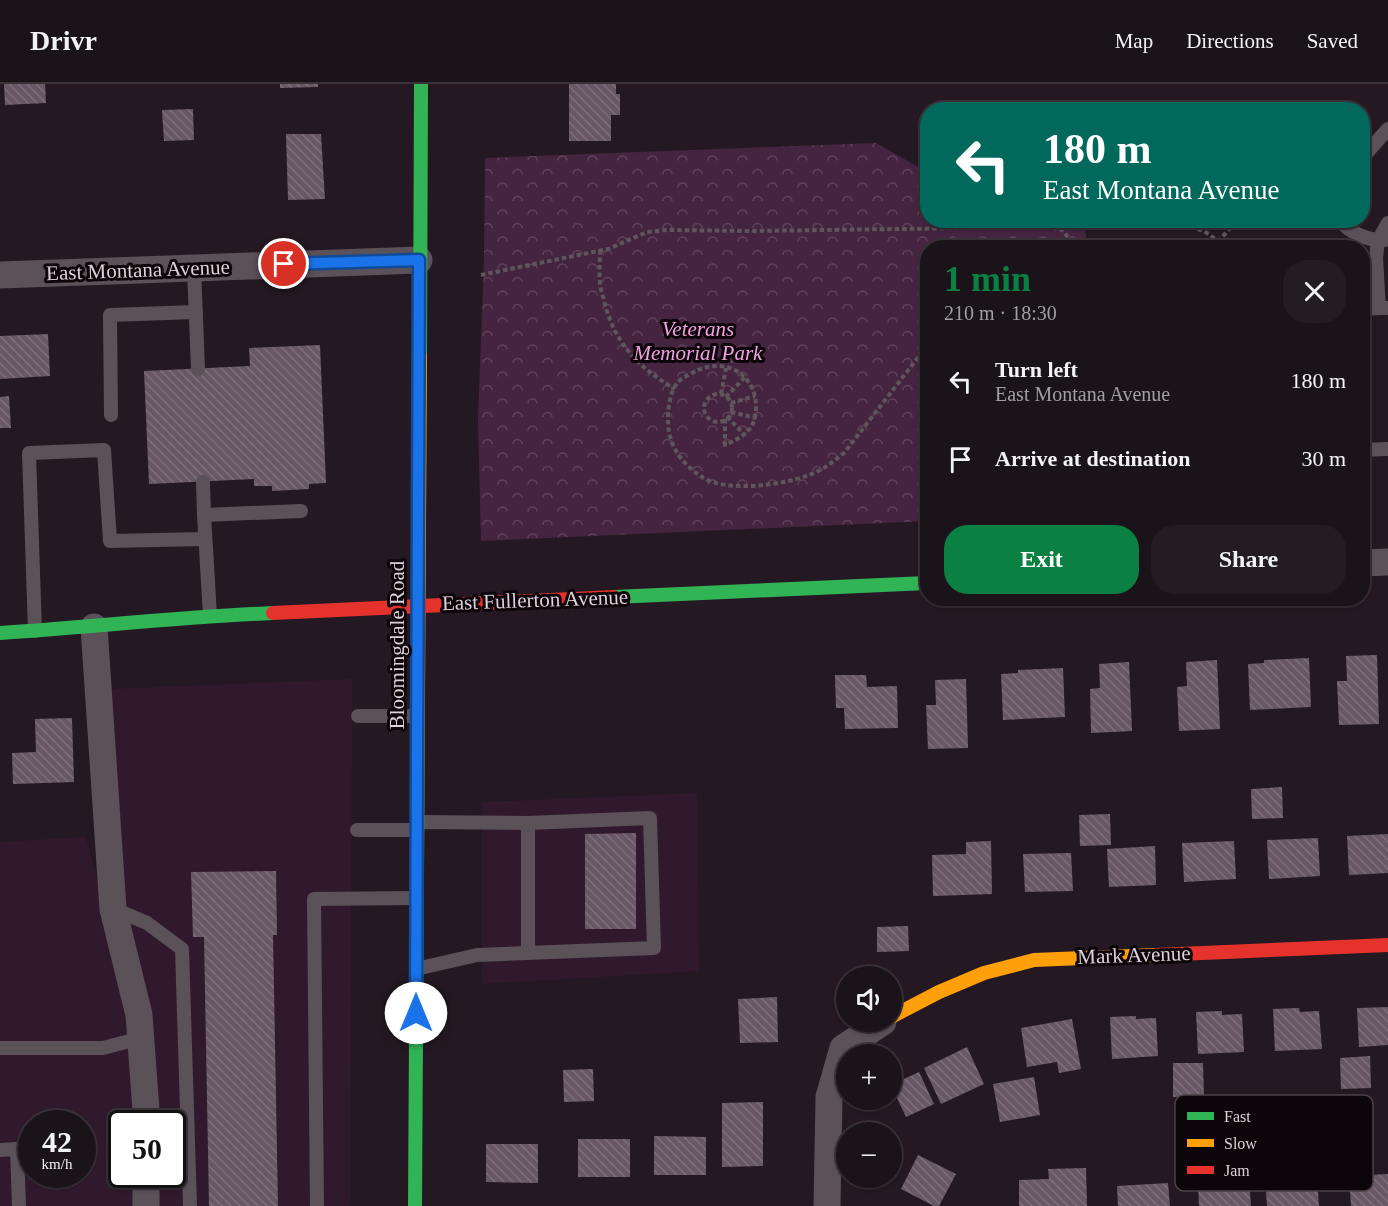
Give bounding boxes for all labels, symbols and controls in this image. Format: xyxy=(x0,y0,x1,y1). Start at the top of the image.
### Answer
text: Drivr xyxy=(30,25,97,56)
text: Map xyxy=(1115,29,1153,53)
text: Directions xyxy=(1186,29,1274,53)
text: Saved xyxy=(1307,29,1358,53)
icon: left xyxy=(944,126,1022,204)
text: 180 m xyxy=(1043,126,1152,172)
text: East Montana Avenue xyxy=(1043,175,1279,205)
pin xyxy=(258,238,309,289)
icon: arrive xyxy=(267,247,300,280)
street label: East Montana Avenue xyxy=(46,255,230,285)
text: 1 min xyxy=(944,259,1031,299)
button: close xyxy=(1283,260,1346,323)
text: 210 m · 18:30 xyxy=(944,302,1057,324)
park label: Veterans Memorial Park xyxy=(633,317,763,365)
text: Turn left xyxy=(995,357,1078,382)
icon: left xyxy=(944,365,977,398)
text: 180 m xyxy=(1290,368,1346,393)
text: East Montana Avenue xyxy=(995,383,1170,405)
icon: arrive xyxy=(944,443,977,476)
text: Arrive at destination xyxy=(995,446,1191,471)
text: 30 m xyxy=(1301,446,1346,471)
button: Exit xyxy=(944,525,1139,594)
button: Share xyxy=(1151,525,1346,594)
street label: Bloomingdale Road xyxy=(385,560,409,729)
street label: East Fullerton Avenue xyxy=(442,585,628,615)
street label: Mark Avenue xyxy=(1077,941,1191,969)
map controls xyxy=(836,966,902,1188)
button: sound xyxy=(836,966,902,1032)
position arrow xyxy=(384,981,448,1045)
button: + xyxy=(836,1044,902,1110)
legend xyxy=(1175,1095,1373,1191)
text: Fast xyxy=(1224,1108,1251,1125)
speed limit sign: 50 xyxy=(108,1110,186,1188)
button: − xyxy=(836,1122,902,1188)
text: 42 xyxy=(42,1125,72,1158)
text: Slow xyxy=(1224,1135,1257,1152)
text: km/h xyxy=(42,1156,72,1172)
text: Jam xyxy=(1224,1162,1250,1179)

